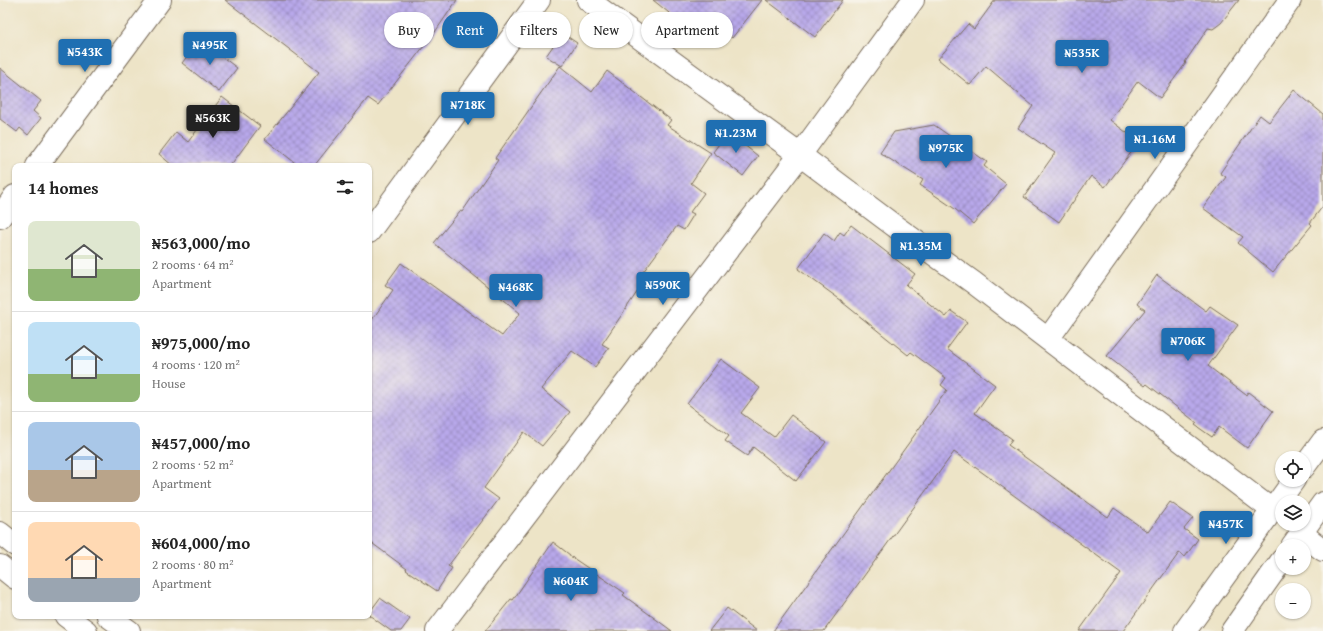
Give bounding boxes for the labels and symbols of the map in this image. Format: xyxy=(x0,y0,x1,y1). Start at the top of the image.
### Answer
pin: ₦495K xyxy=(182,32,238,66)
pin: ₦543K xyxy=(57,39,113,73)
pin: ₦535K xyxy=(1054,40,1110,74)
pin: ₦718K xyxy=(440,92,496,126)
pin: ₦563K xyxy=(185,105,241,139)
pin: ₦1.23M xyxy=(703,120,769,154)
pin: ₦1.16M xyxy=(1122,126,1188,160)
pin: ₦975K xyxy=(918,135,974,169)
pin: ₦1.35M xyxy=(888,233,954,267)
pin: ₦590K xyxy=(635,272,691,306)
pin: ₦468K xyxy=(488,274,544,308)
pin: ₦706K xyxy=(1160,328,1216,362)
pin: ₦457K xyxy=(1198,511,1254,545)
pin: ₦604K xyxy=(543,568,599,602)

